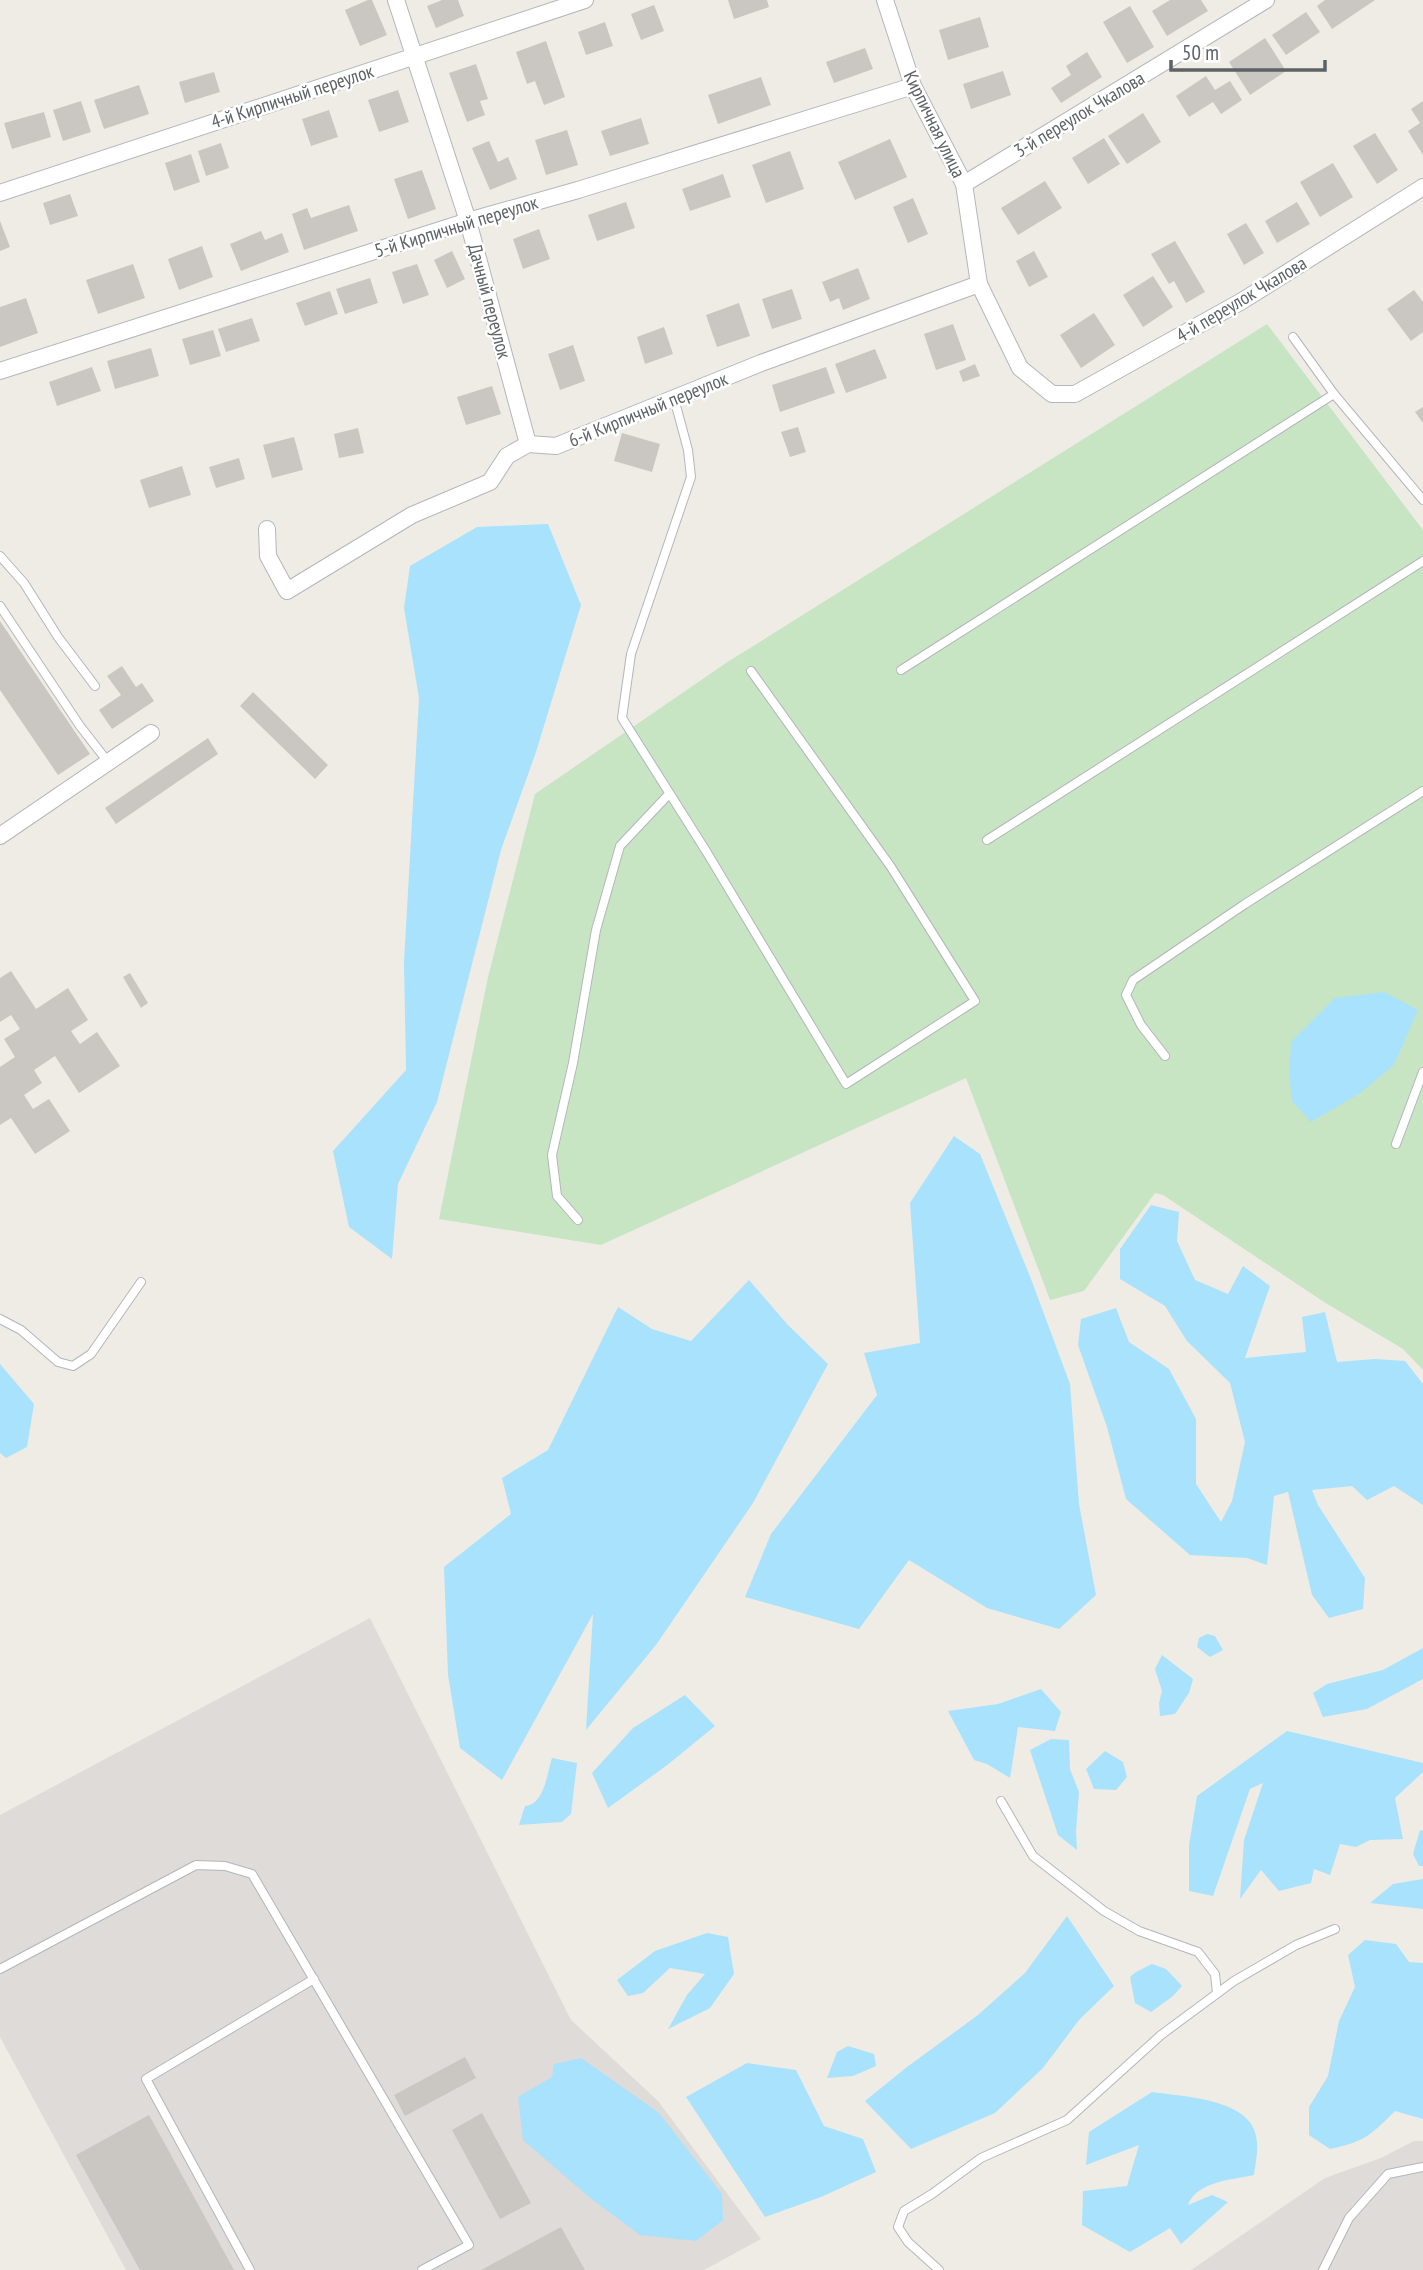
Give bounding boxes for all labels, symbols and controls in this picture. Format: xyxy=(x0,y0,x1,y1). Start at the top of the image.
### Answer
scale bar xyxy=(1171,28,1325,72)
text: 50 m xyxy=(1182,39,1219,66)
street label: 4-й Кирпичный переулок xyxy=(208,58,377,134)
street label: 3-й переулок Чкалова xyxy=(1009,66,1149,162)
street label: Кирпичная улица xyxy=(899,67,971,181)
street label: 5-й Кирпичный переулок xyxy=(372,190,541,262)
street label: Дачный переулок xyxy=(463,241,517,362)
street label: 4-й переулок Чкалова xyxy=(1171,251,1311,347)
street label: 6-й Кирпичный переулок xyxy=(565,366,732,452)

